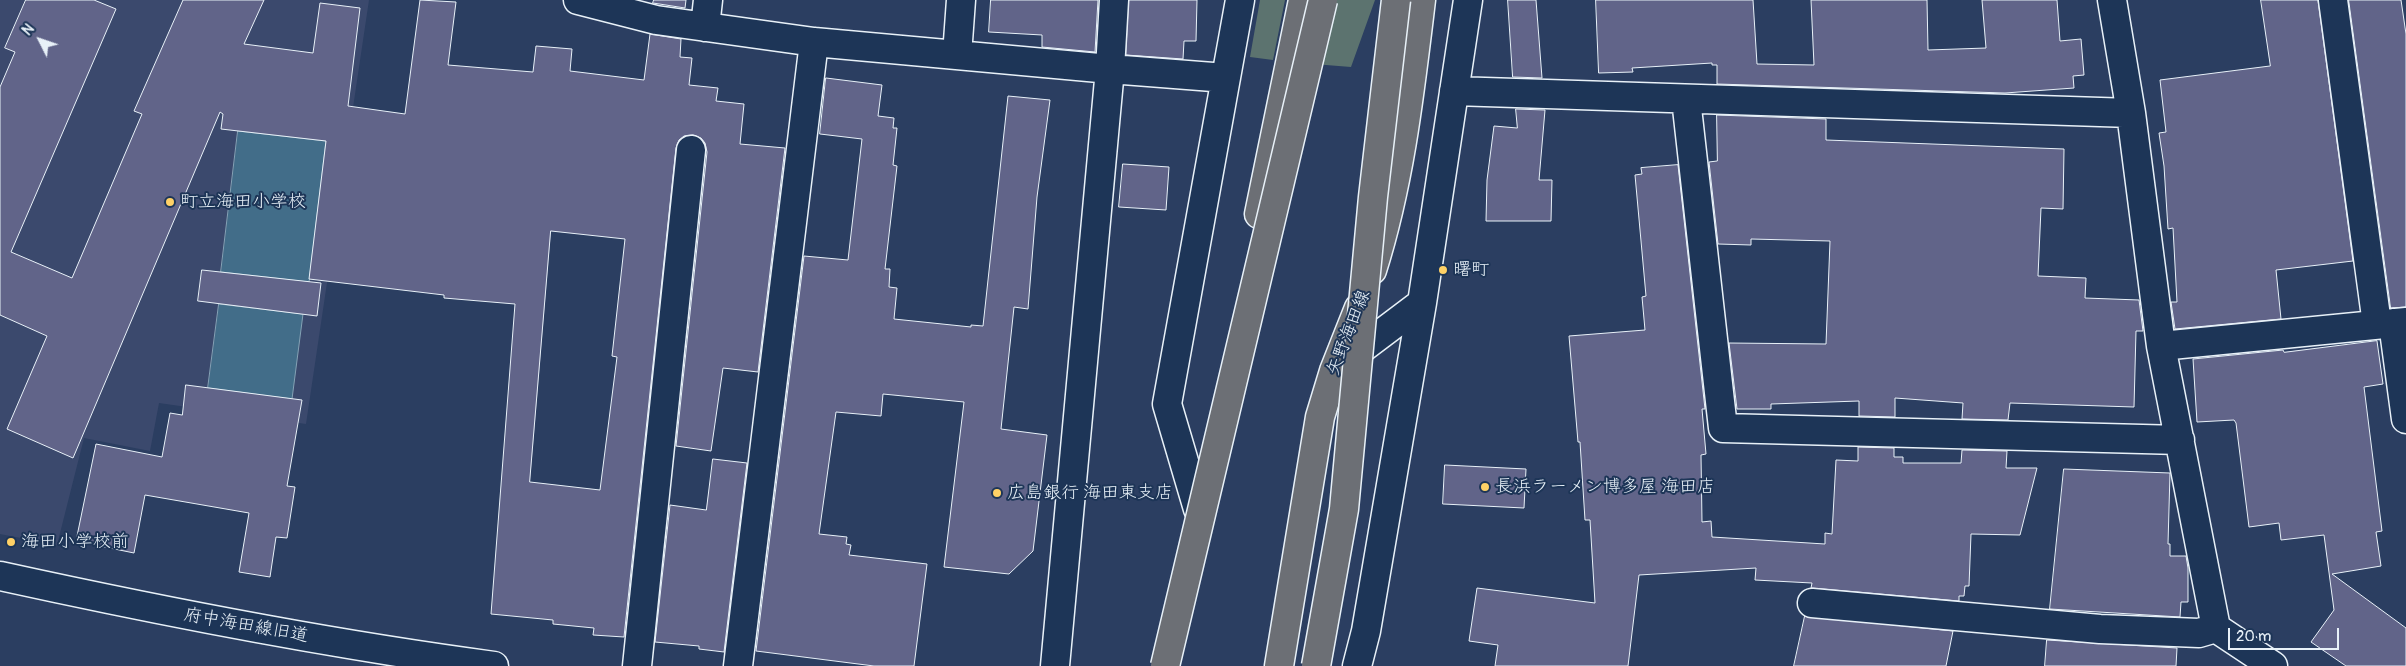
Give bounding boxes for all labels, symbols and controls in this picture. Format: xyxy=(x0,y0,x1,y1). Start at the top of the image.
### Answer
north arrow xyxy=(15,15,65,65)
text: N xyxy=(19,21,38,39)
place label: 町立海田小学校 xyxy=(180,191,306,213)
marker: 町立海田小学校 xyxy=(164,196,176,208)
place label: 曙町 xyxy=(1453,259,1489,281)
marker: 曙町 xyxy=(1437,264,1449,276)
street label: 矢野海田線 xyxy=(1323,287,1375,379)
place label: 長浜ラーメン博多屋 海田店 xyxy=(1495,476,1715,498)
marker: 長浜ラーメン博多屋 海田店 xyxy=(1479,481,1491,493)
place label: 広島銀行 海田東支店 xyxy=(1007,482,1173,504)
marker: 広島銀行 海田東支店 xyxy=(991,487,1003,499)
place label: 海田小学校前 xyxy=(21,531,129,553)
marker: 海田小学校前 xyxy=(5,536,17,548)
street label: 府中海田線旧道 xyxy=(182,604,310,648)
scale bar xyxy=(2231,618,2342,650)
text: 20 m xyxy=(2236,627,2271,646)

